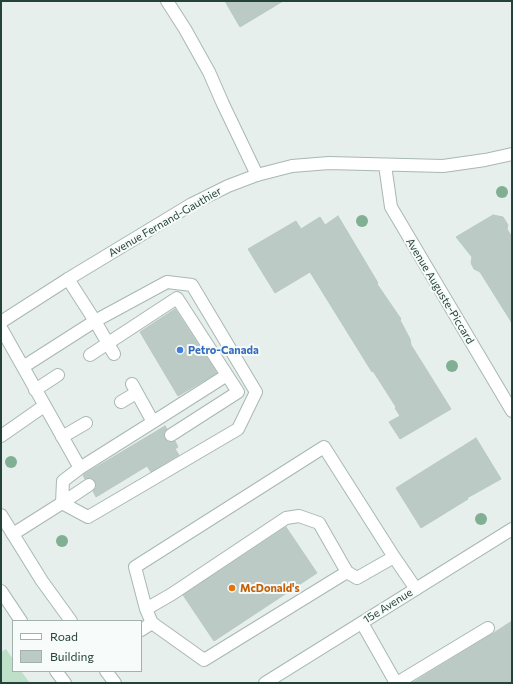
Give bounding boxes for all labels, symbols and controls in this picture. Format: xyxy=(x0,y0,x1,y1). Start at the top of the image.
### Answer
street label: Avenue Fernand-Gauthier xyxy=(106,184,224,260)
street label: Avenue Auguste-Piccard xyxy=(403,236,477,346)
place label: Petro-Canada xyxy=(188,343,259,357)
marker: Petro-Canada xyxy=(175,345,185,355)
place label: McDonald's xyxy=(240,581,300,595)
marker: McDonald's xyxy=(227,583,237,593)
street label: 15e Avenue xyxy=(361,586,415,626)
legend xyxy=(12,620,142,672)
text: Road xyxy=(50,629,78,643)
text: Building xyxy=(50,649,94,663)

